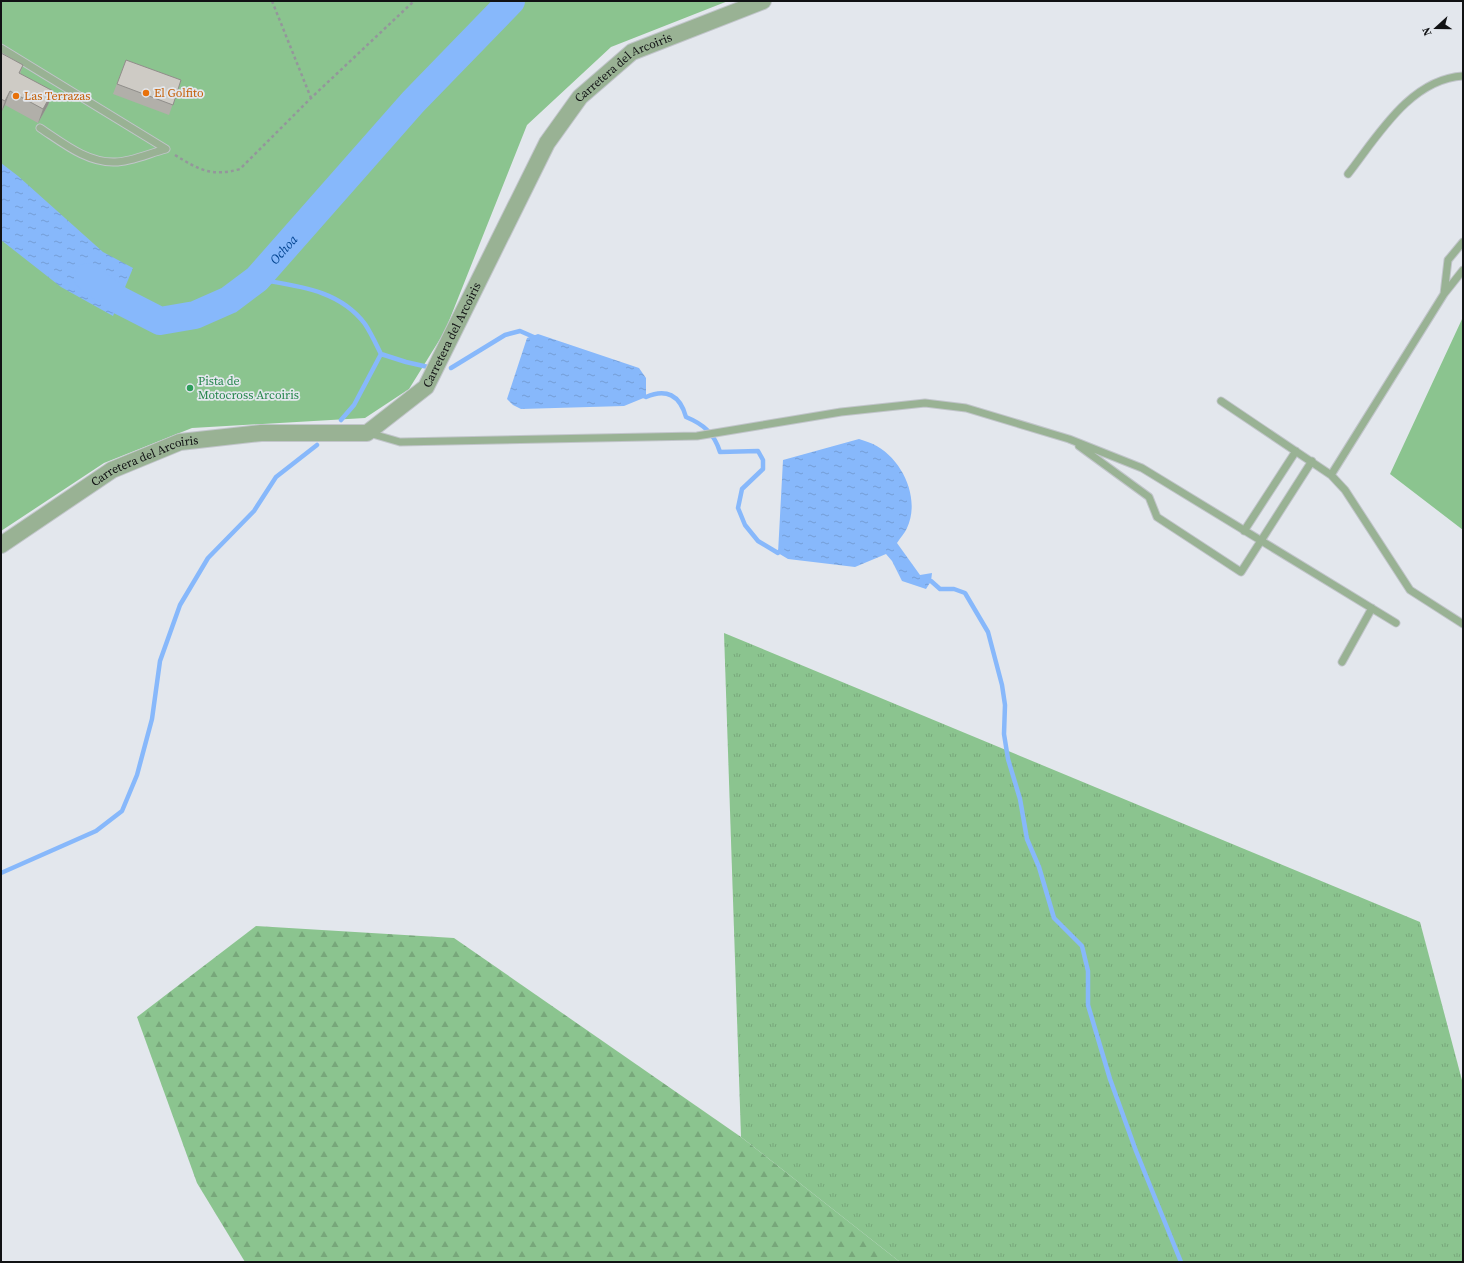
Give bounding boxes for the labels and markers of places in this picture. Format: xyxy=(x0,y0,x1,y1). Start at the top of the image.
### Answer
place label: El Golfito xyxy=(154,85,204,101)
place label: Las Terrazas xyxy=(24,88,90,104)
marker: El Golfito xyxy=(141,88,151,98)
marker: Las Terrazas xyxy=(11,91,21,101)
place label: Pista de Motocross Arcoiris xyxy=(198,373,299,403)
marker: Pista de Motocross Arcoiris xyxy=(185,383,195,393)

